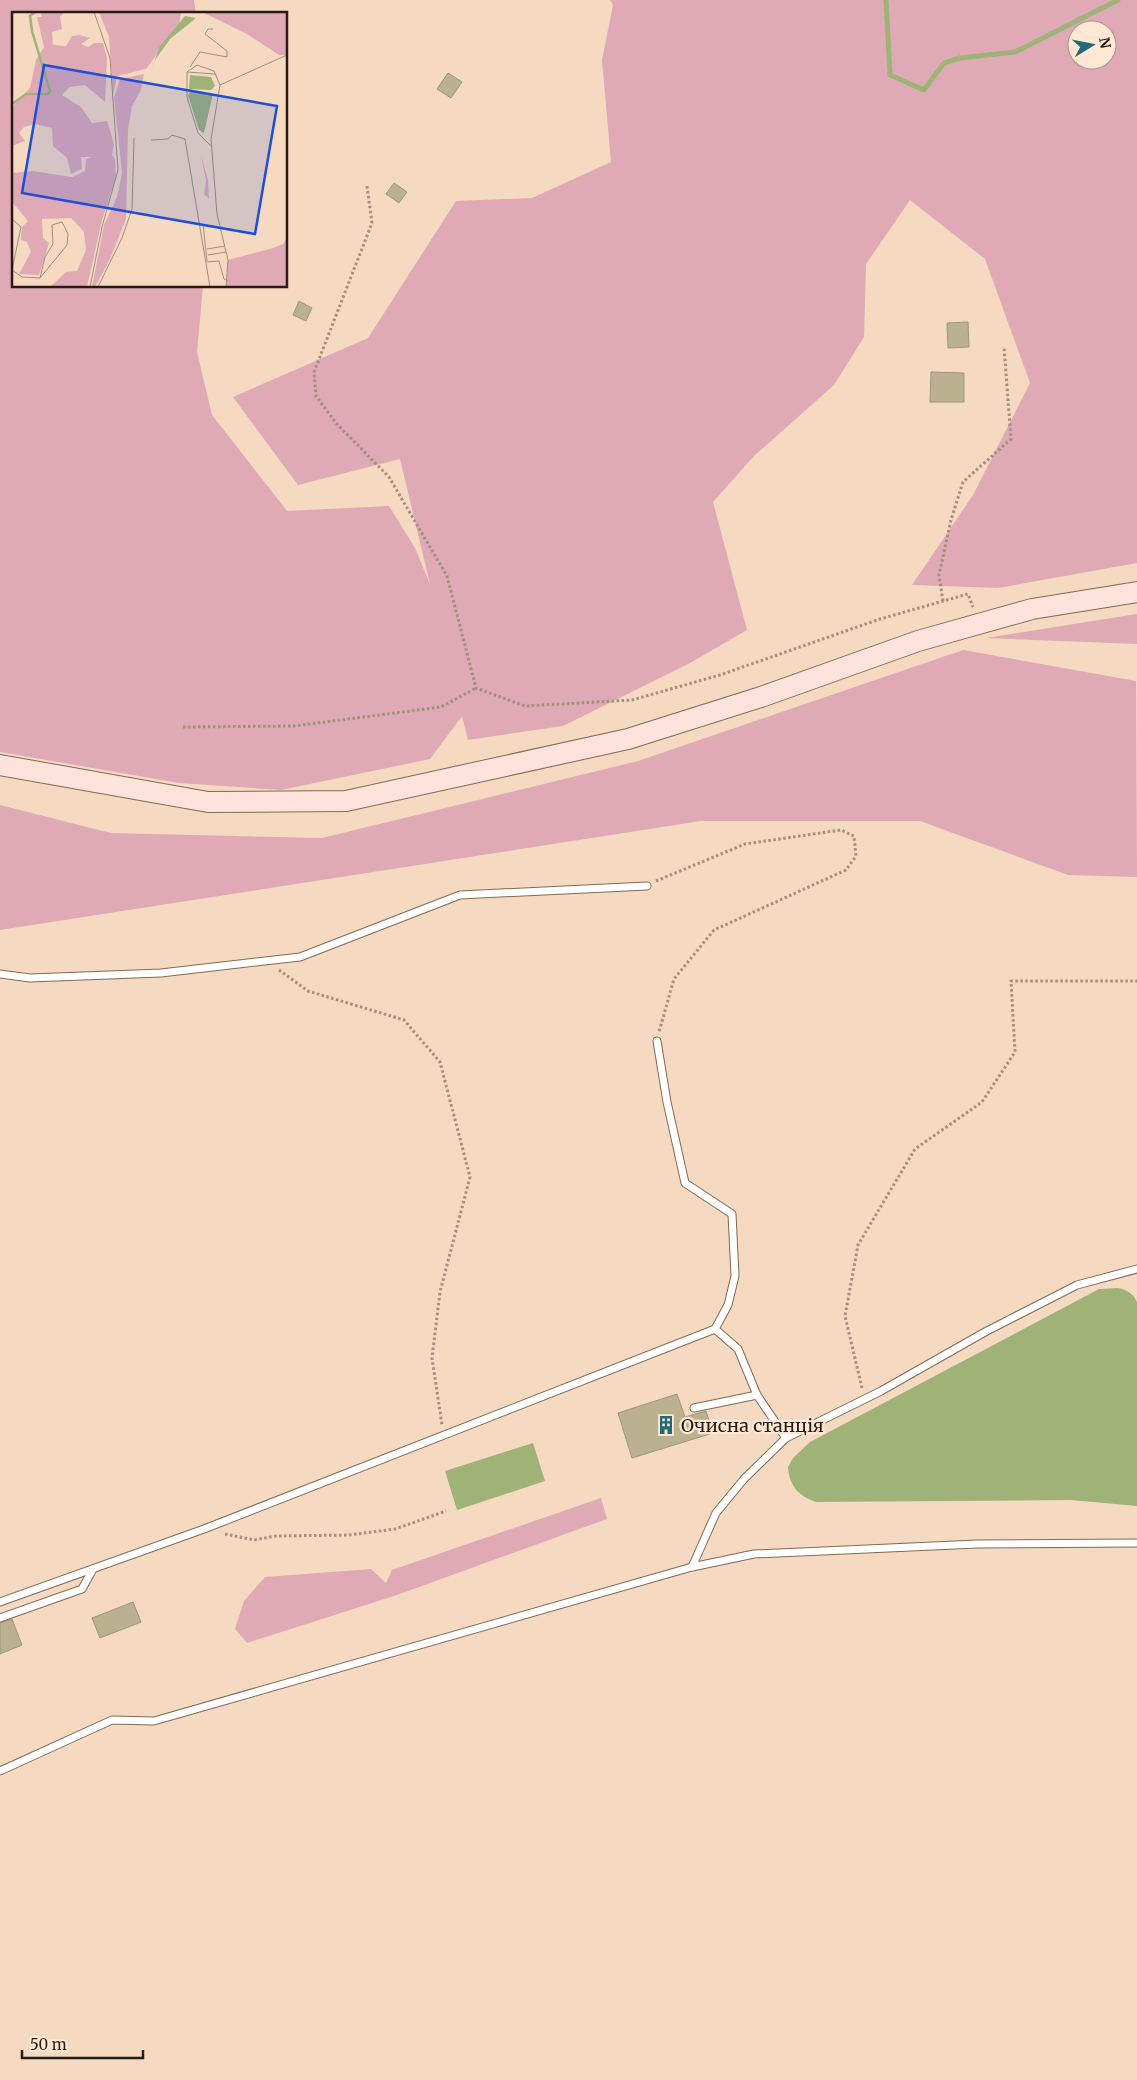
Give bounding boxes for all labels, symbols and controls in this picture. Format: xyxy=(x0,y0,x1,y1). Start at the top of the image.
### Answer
inset map xyxy=(12,12,288,288)
north arrow xyxy=(1067,20,1117,70)
text: N xyxy=(1095,36,1115,50)
building icon: Очисна станція xyxy=(655,1414,677,1436)
place label: Очисна станція xyxy=(681,1414,824,1437)
scale bar xyxy=(22,2028,144,2060)
text: 50 m xyxy=(30,2035,67,2054)

